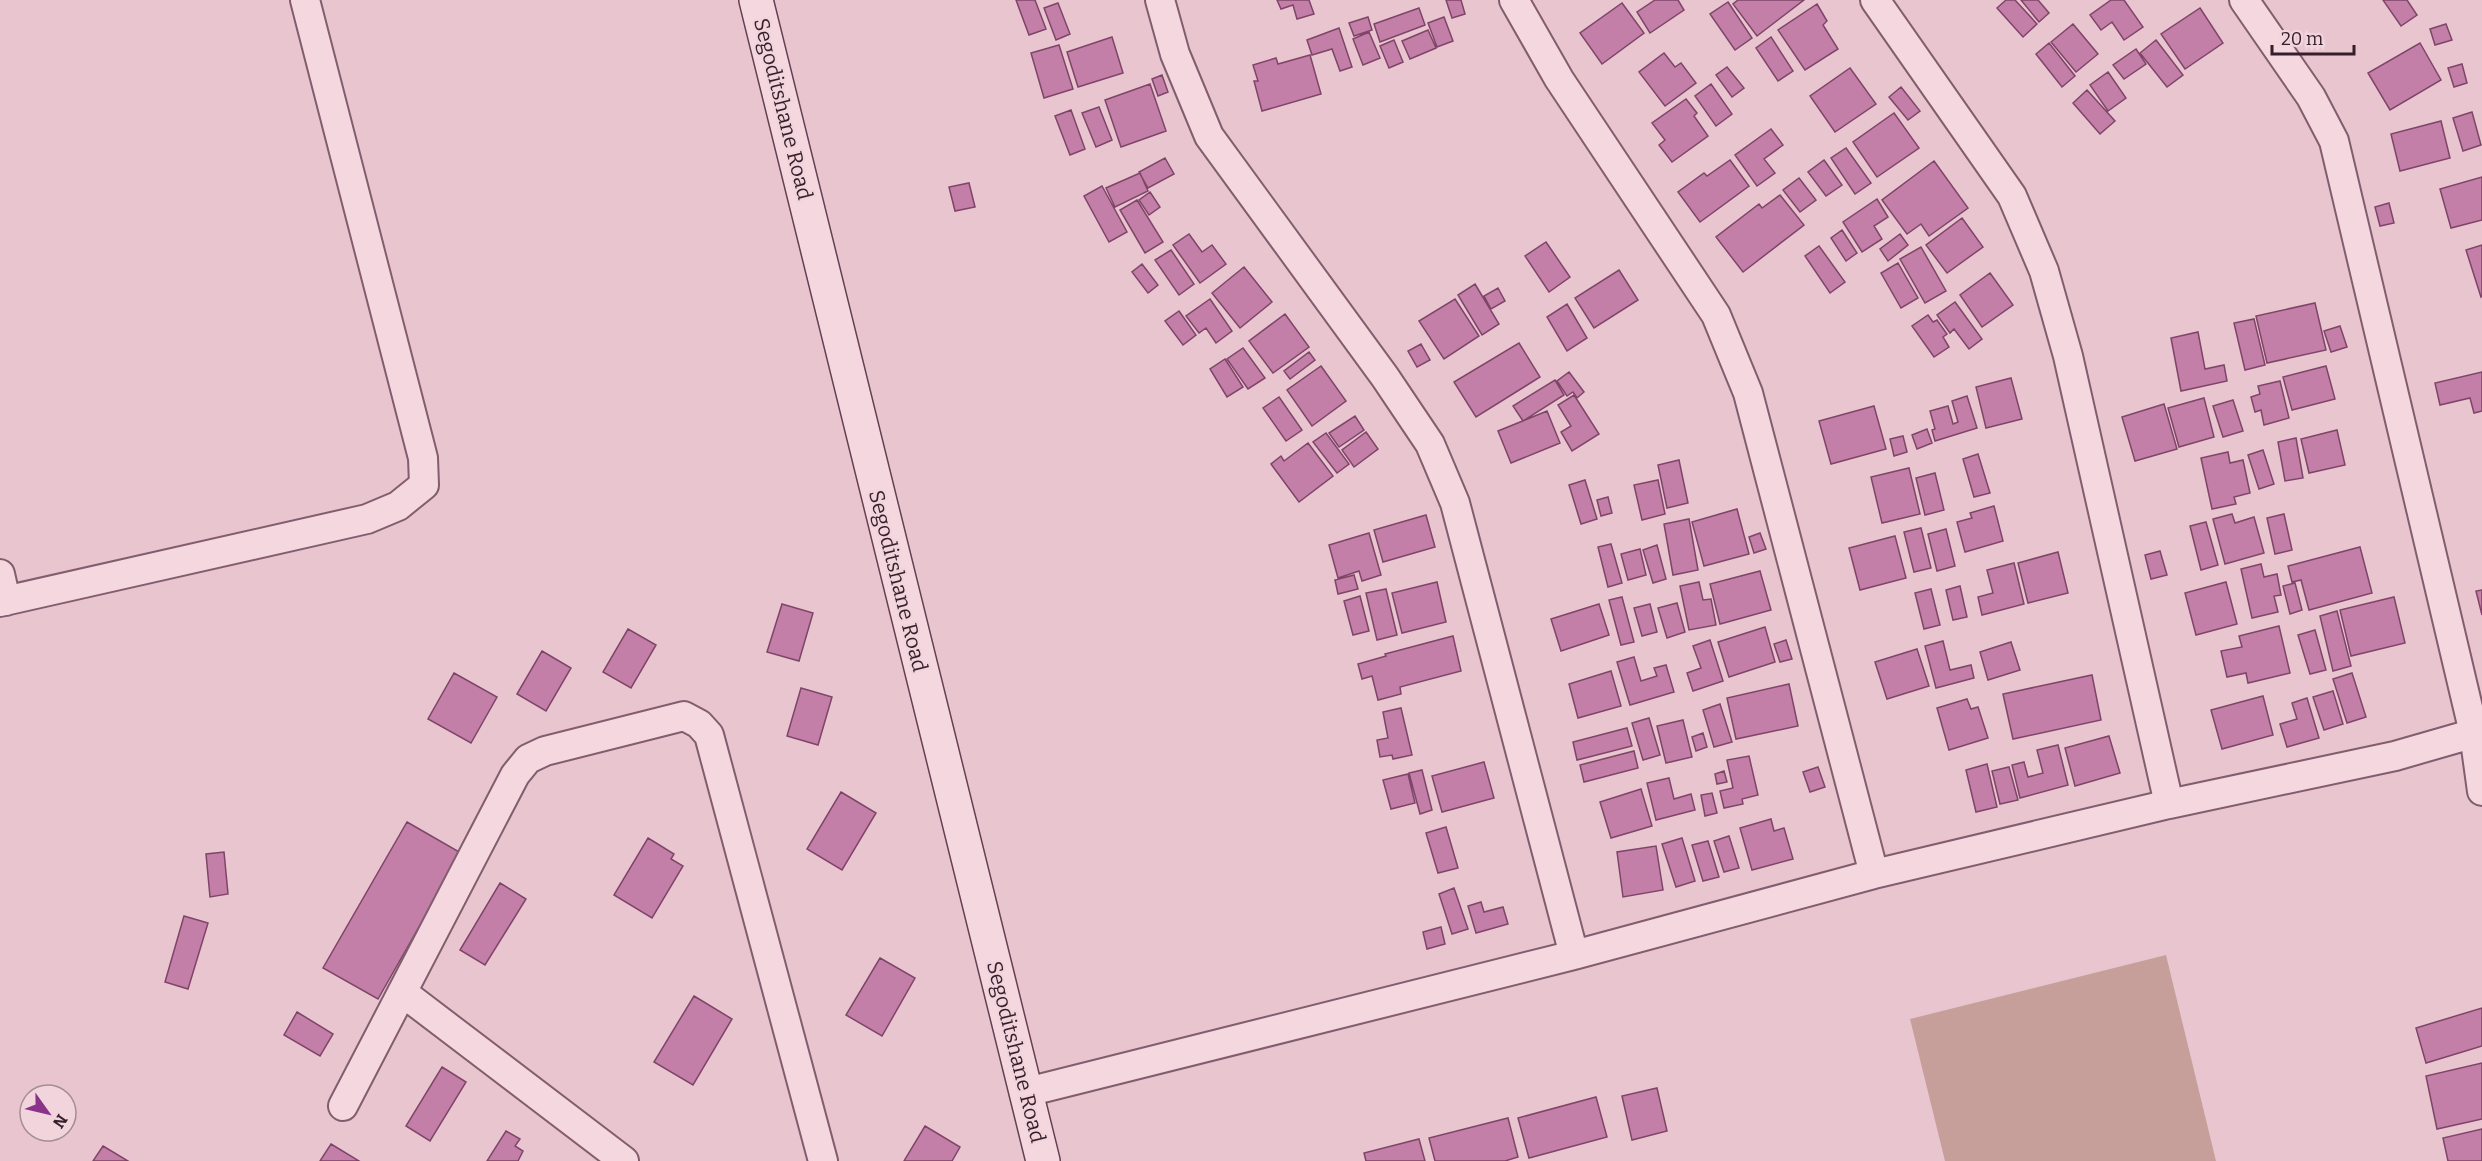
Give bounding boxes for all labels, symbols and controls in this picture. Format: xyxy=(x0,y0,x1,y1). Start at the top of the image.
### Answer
street label: Segoditshane Road xyxy=(748,15,818,203)
scale bar xyxy=(2272,18,2354,56)
text: 20 m xyxy=(2281,28,2323,50)
street label: Segoditshane Road xyxy=(863,487,933,675)
street label: Segoditshane Road xyxy=(981,958,1051,1146)
north arrow xyxy=(18,1083,78,1143)
text: N xyxy=(49,1111,71,1132)

